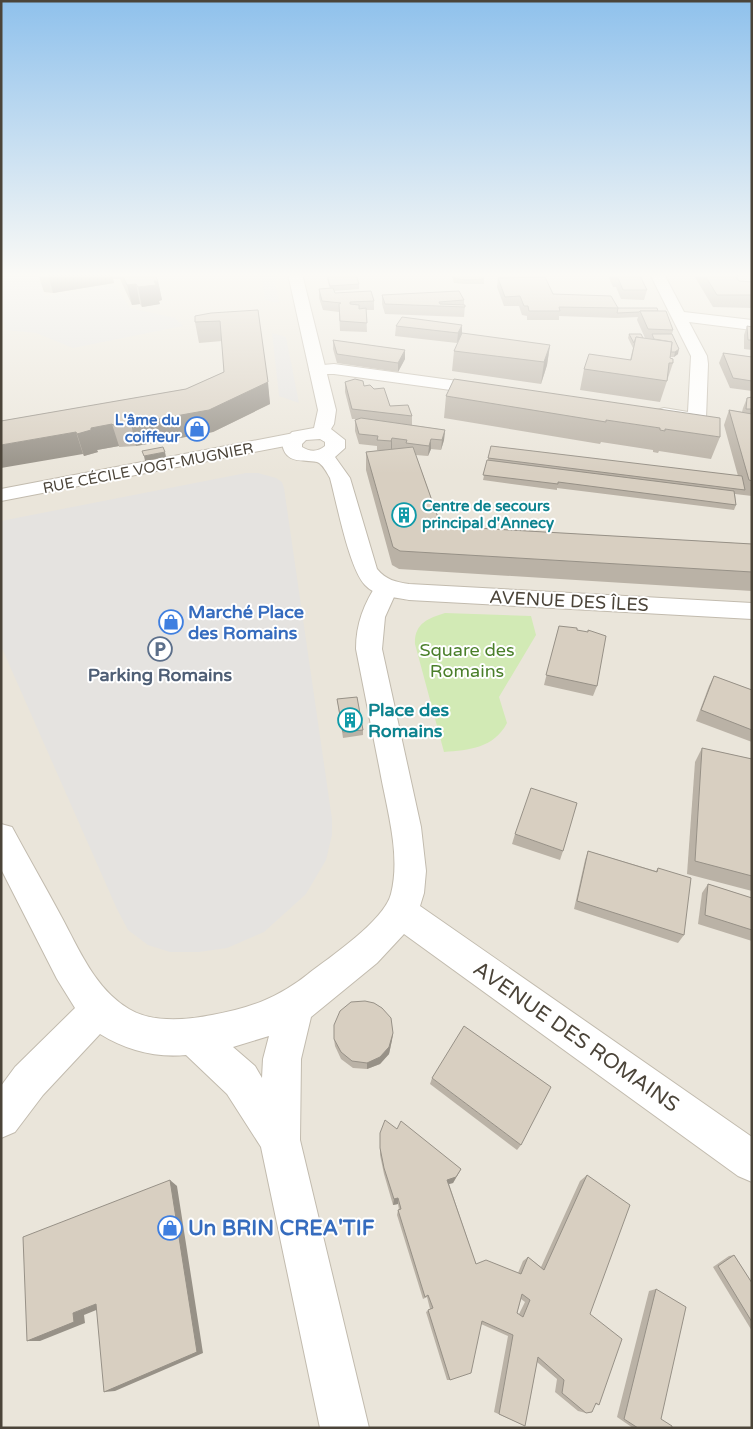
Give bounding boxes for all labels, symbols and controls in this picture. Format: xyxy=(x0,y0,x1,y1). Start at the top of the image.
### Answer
place label: L'âme du coiffeur xyxy=(115,411,180,446)
shop icon: L'âme du coiffeur xyxy=(184,416,210,442)
street label: RUE CÉCILE VOGT-MUGNIER xyxy=(41,439,255,497)
place label: Centre de secours principal d'Annecy xyxy=(422,497,554,533)
building icon: Centre de secours principal d'Annecy xyxy=(391,502,417,528)
street label: AVENUE DES ÎLES xyxy=(489,586,649,616)
place label: Marché Place des Romains xyxy=(188,601,304,644)
shop icon: Marché Place des Romains xyxy=(158,609,184,635)
parking icon: Parking Romains xyxy=(147,636,173,662)
park label: Square des Romains xyxy=(419,639,515,682)
place label: Parking Romains xyxy=(88,664,233,686)
place label: Place des Romains xyxy=(368,699,450,742)
building icon: Place des Romains xyxy=(337,707,363,733)
street label: AVENUE DES ROMAINS xyxy=(468,956,684,1118)
shop icon: Un BRIN CREA'TIF xyxy=(157,1215,183,1241)
place label: Un BRIN CREA'TIF xyxy=(188,1216,375,1241)

